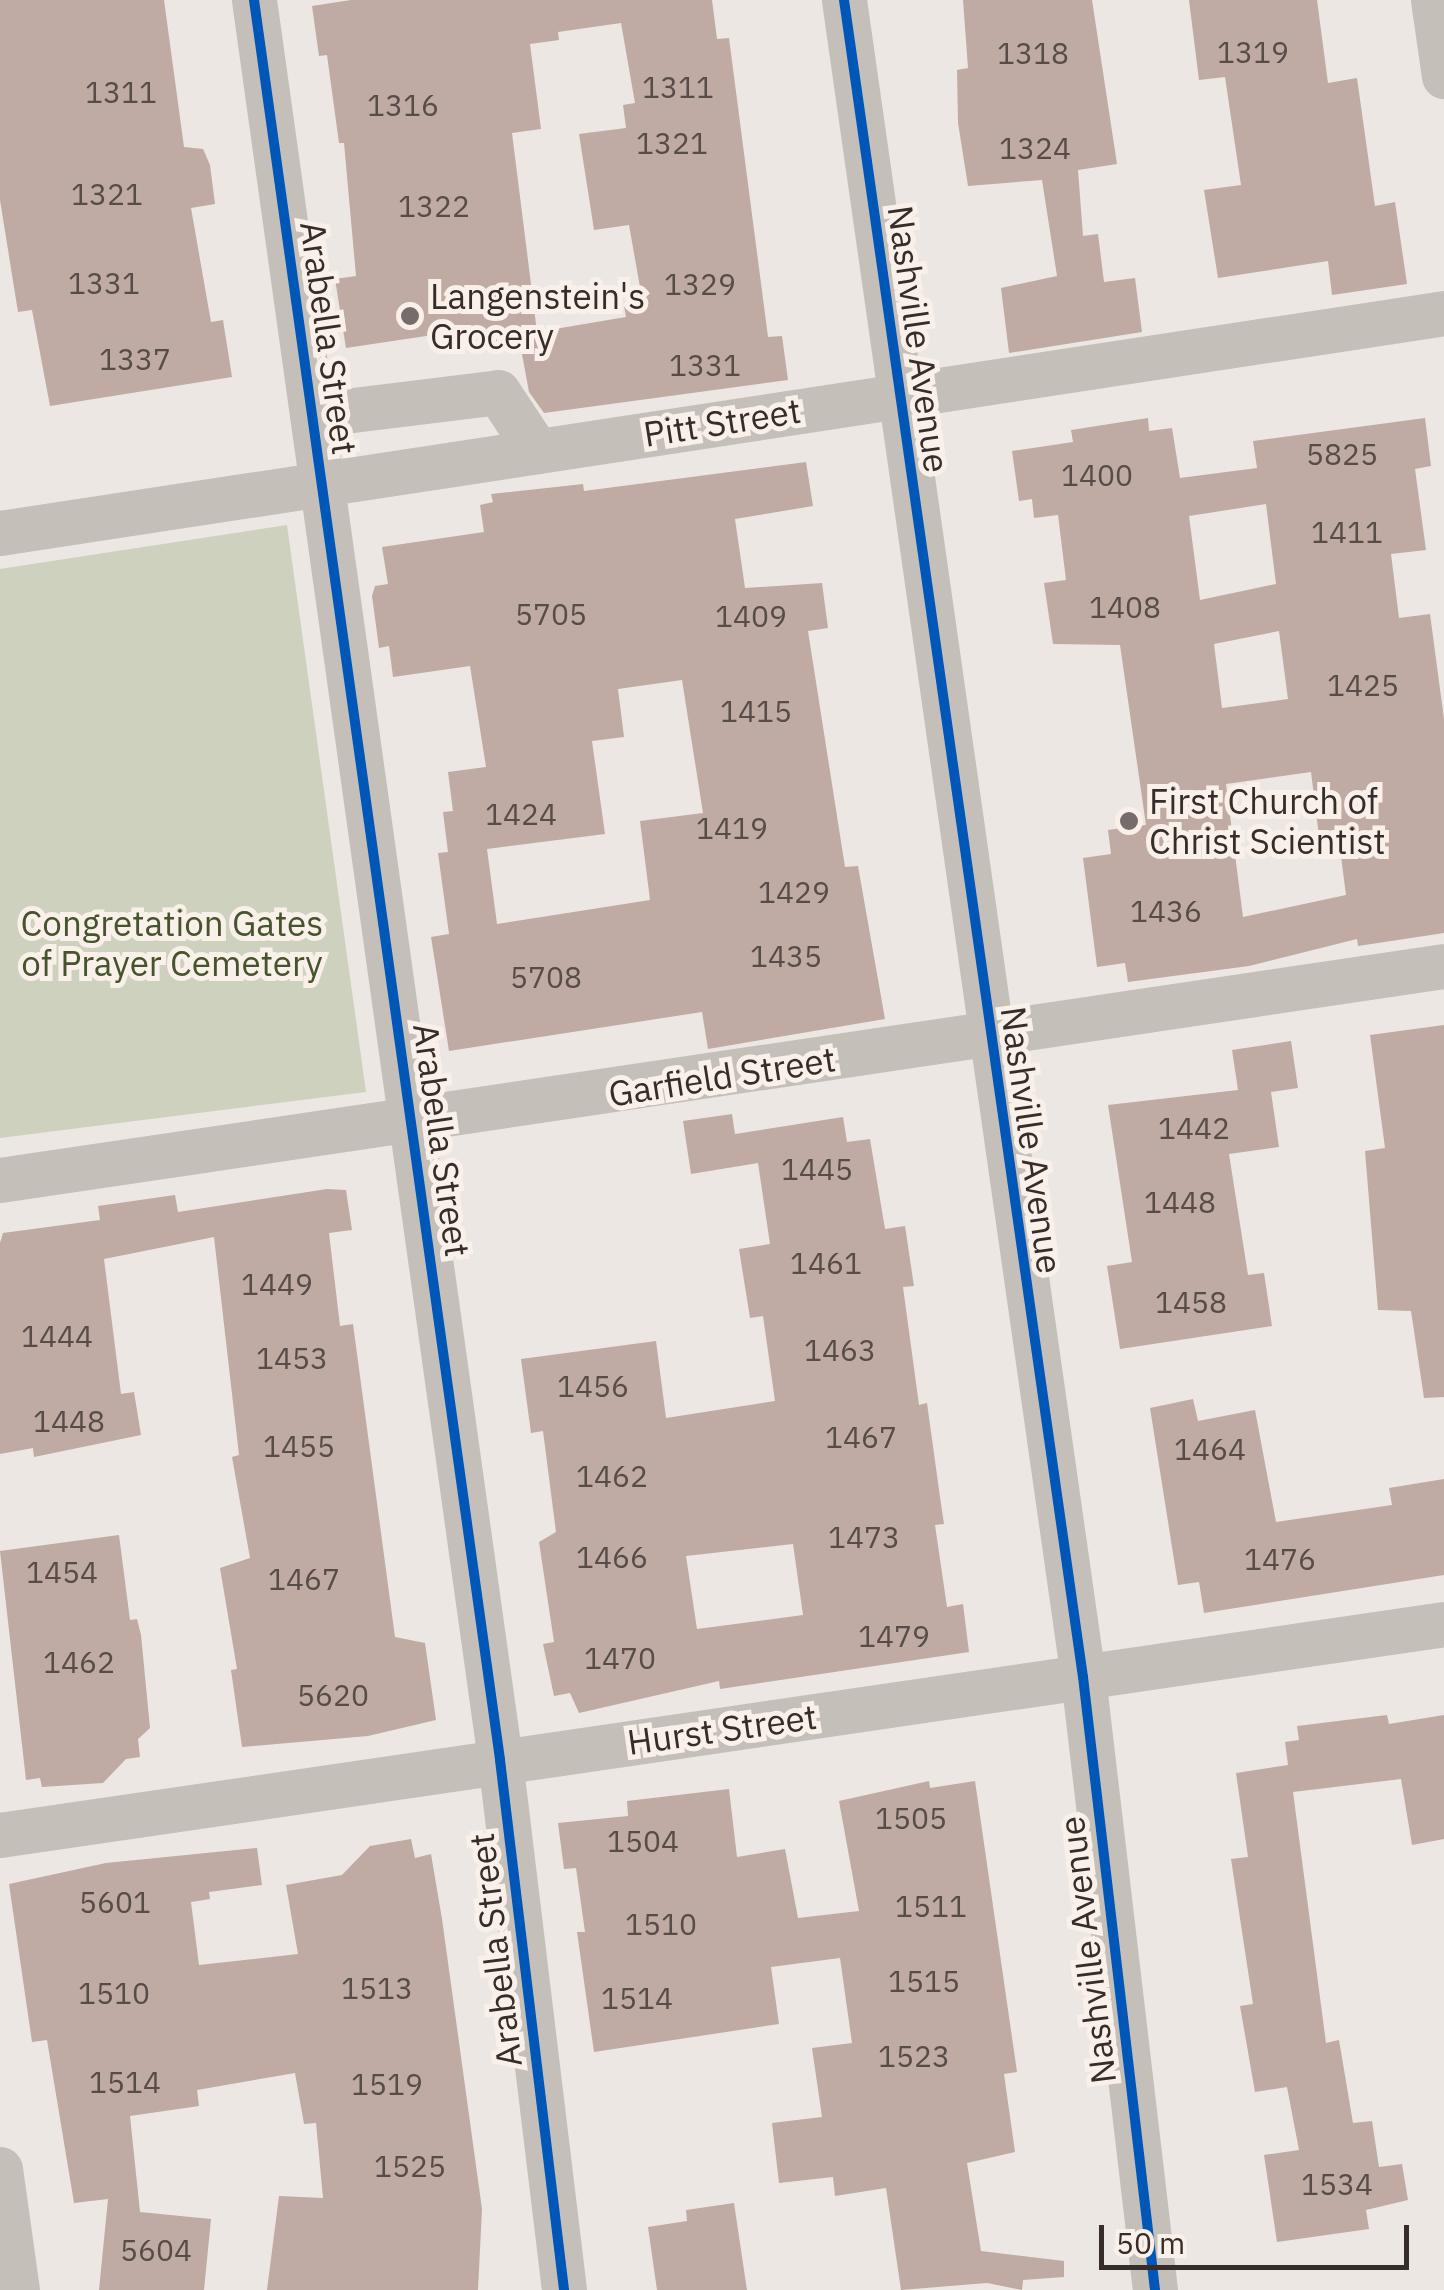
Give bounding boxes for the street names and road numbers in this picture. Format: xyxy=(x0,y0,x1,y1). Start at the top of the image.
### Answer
street label: Nashville Avenue xyxy=(879,203,959,475)
street label: Arabella Street xyxy=(292,219,366,457)
street label: Pitt Street xyxy=(640,389,804,455)
street label: Nashville Avenue xyxy=(992,1004,1072,1276)
street label: Arabella Street xyxy=(405,1021,479,1259)
street label: Garfield Street xyxy=(606,1037,838,1115)
street label: Hurst Street xyxy=(625,1695,819,1763)
street label: Nashville Avenue xyxy=(1050,1814,1124,2086)
street label: Arabella Street xyxy=(460,1831,530,2069)

